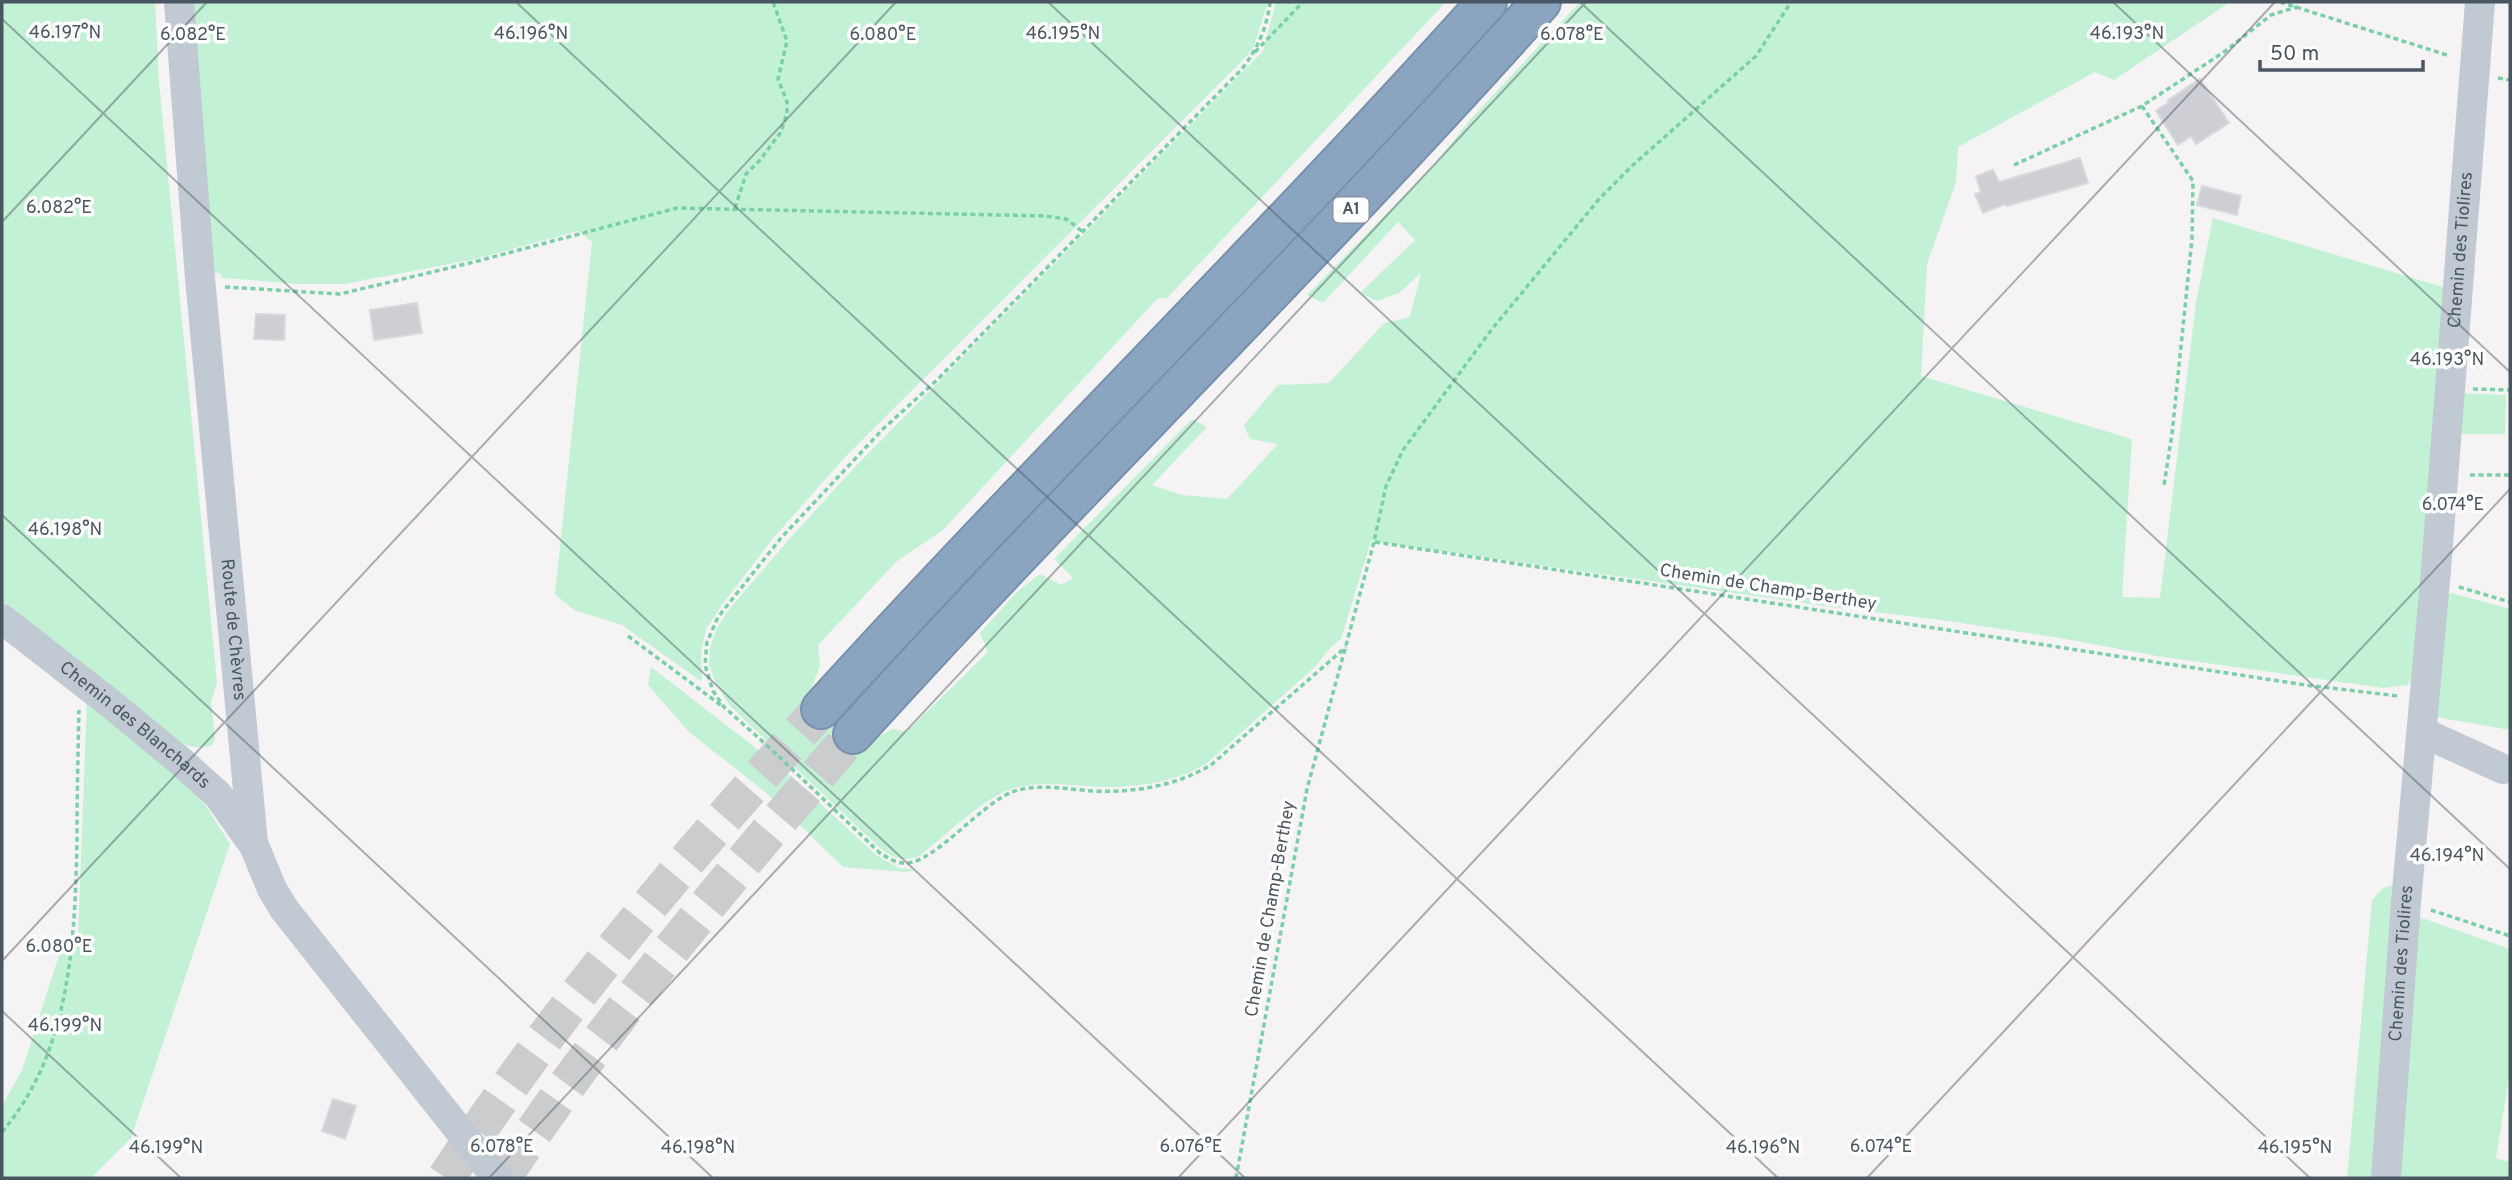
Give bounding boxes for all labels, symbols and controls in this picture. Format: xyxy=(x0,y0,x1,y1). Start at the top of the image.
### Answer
text: 46.197°N xyxy=(29,22,101,45)
text: 46.196°N xyxy=(494,23,568,46)
text: 46.195°N xyxy=(1026,23,1100,46)
text: 46.193°N xyxy=(2090,23,2164,46)
text: 6.082°E xyxy=(160,24,226,47)
text: 6.080°E xyxy=(850,24,916,47)
text: 6.078°E xyxy=(1540,24,1604,47)
scale bar xyxy=(2260,28,2423,72)
text: 50 m xyxy=(2270,41,2319,68)
street label: Chemin des Tiolires xyxy=(2443,171,2478,329)
text: 6.082°E xyxy=(26,197,92,220)
road number: A1 xyxy=(1334,198,1368,222)
text: 46.193°N xyxy=(2410,349,2484,372)
text: 6.074°E xyxy=(2422,494,2484,517)
text: 46.198°N xyxy=(28,519,102,542)
street label: Route de Chèvres xyxy=(215,558,251,701)
street label: Chemin de Champ-Berthey xyxy=(1658,559,1878,617)
street label: Chemin des Blanchards xyxy=(54,656,215,794)
street label: Chemin de Champ-Berthey xyxy=(1241,799,1301,1019)
text: 46.194°N xyxy=(2410,845,2484,868)
street label: Chemin des Tiolires xyxy=(2384,884,2419,1043)
text: 6.080°E xyxy=(26,936,92,959)
text: 46.199°N xyxy=(28,1015,102,1038)
text: 6.078°E xyxy=(470,1136,534,1159)
text: 6.076°E xyxy=(1159,1136,1223,1159)
text: 6.074°E xyxy=(1850,1136,1912,1159)
text: 46.199°N xyxy=(129,1137,203,1160)
text: 46.198°N xyxy=(661,1137,735,1160)
text: 46.196°N xyxy=(1726,1137,1800,1160)
text: 46.195°N xyxy=(2258,1137,2332,1160)

